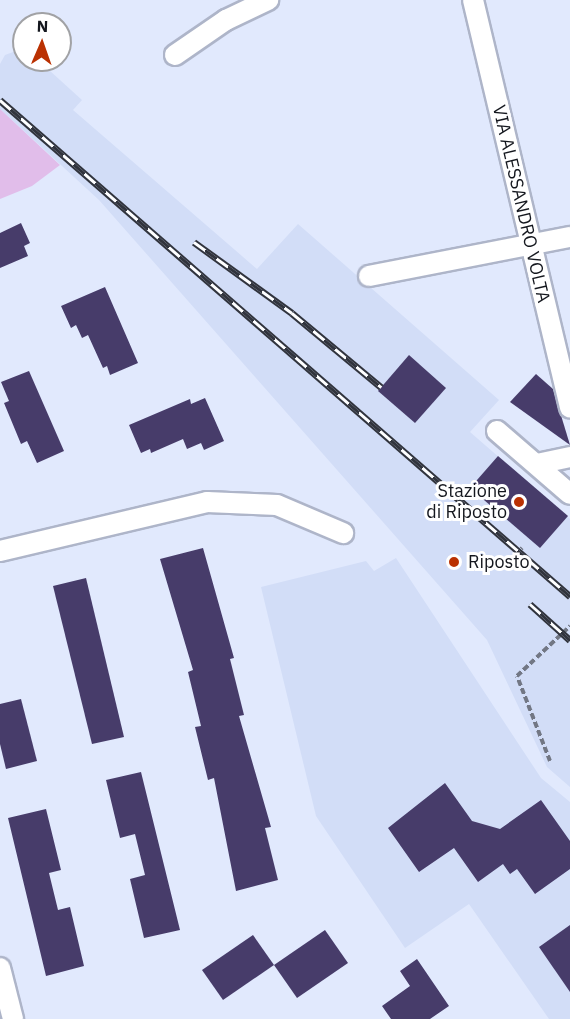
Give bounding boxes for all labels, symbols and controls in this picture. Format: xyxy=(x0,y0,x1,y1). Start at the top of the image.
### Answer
north arrow xyxy=(12,12,72,72)
text: N xyxy=(36,16,49,36)
street label: VIA ALESSANDRO VOLTA xyxy=(488,103,554,305)
place label: Stazione di Riposto xyxy=(426,481,507,524)
marker: Stazione di Riposto xyxy=(512,495,526,509)
place label: Riposto xyxy=(468,551,530,573)
marker: Riposto xyxy=(445,553,463,571)

